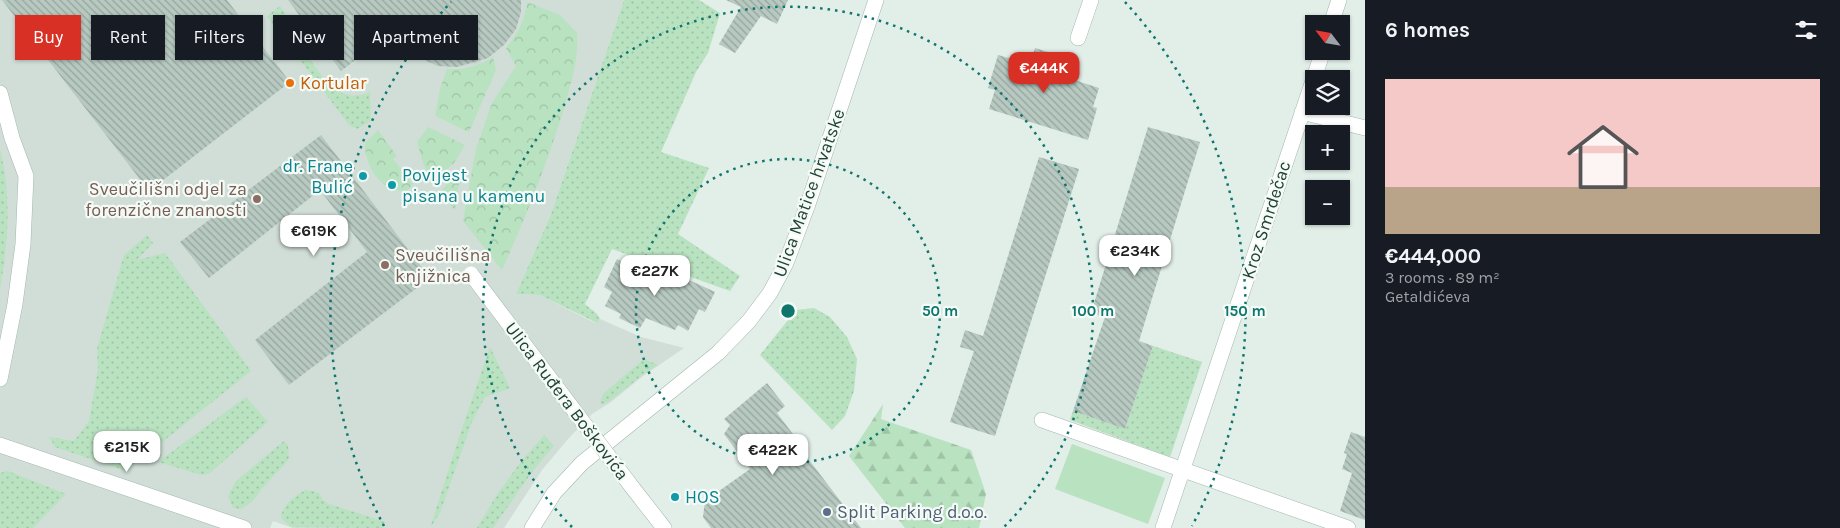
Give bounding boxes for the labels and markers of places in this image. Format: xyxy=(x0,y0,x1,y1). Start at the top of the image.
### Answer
pin: €444K xyxy=(1009,52,1079,94)
place label: Kortular xyxy=(300,72,367,94)
marker: Kortular xyxy=(284,77,296,89)
place label: dr. Frane Bulić xyxy=(282,155,353,198)
place label: Povijest pisana u kamenu xyxy=(402,164,545,207)
marker: dr. Frane Bulić xyxy=(357,170,369,182)
place label: Sveučilišni odjel za forenzične znanosti xyxy=(85,178,247,221)
marker: Povijest pisana u kamenu xyxy=(386,179,398,191)
marker: Sveučilišni odjel za forenzične znanosti xyxy=(251,193,263,205)
pin: €619K xyxy=(279,214,349,257)
pin: €234K xyxy=(1100,234,1170,277)
place label: Sveučilišna knjižnica xyxy=(395,244,490,287)
pin: €227K xyxy=(620,254,690,297)
marker: Sveučilišna knjižnica xyxy=(379,259,391,271)
centre of rings xyxy=(779,302,797,320)
pin: €215K xyxy=(92,430,162,473)
pin: €422K xyxy=(738,434,808,476)
place label: HOS xyxy=(685,486,720,508)
marker: HOS xyxy=(669,491,681,503)
place label: Split Parking d.o.o. xyxy=(837,501,987,523)
marker: Split Parking d.o.o. xyxy=(821,506,833,518)

